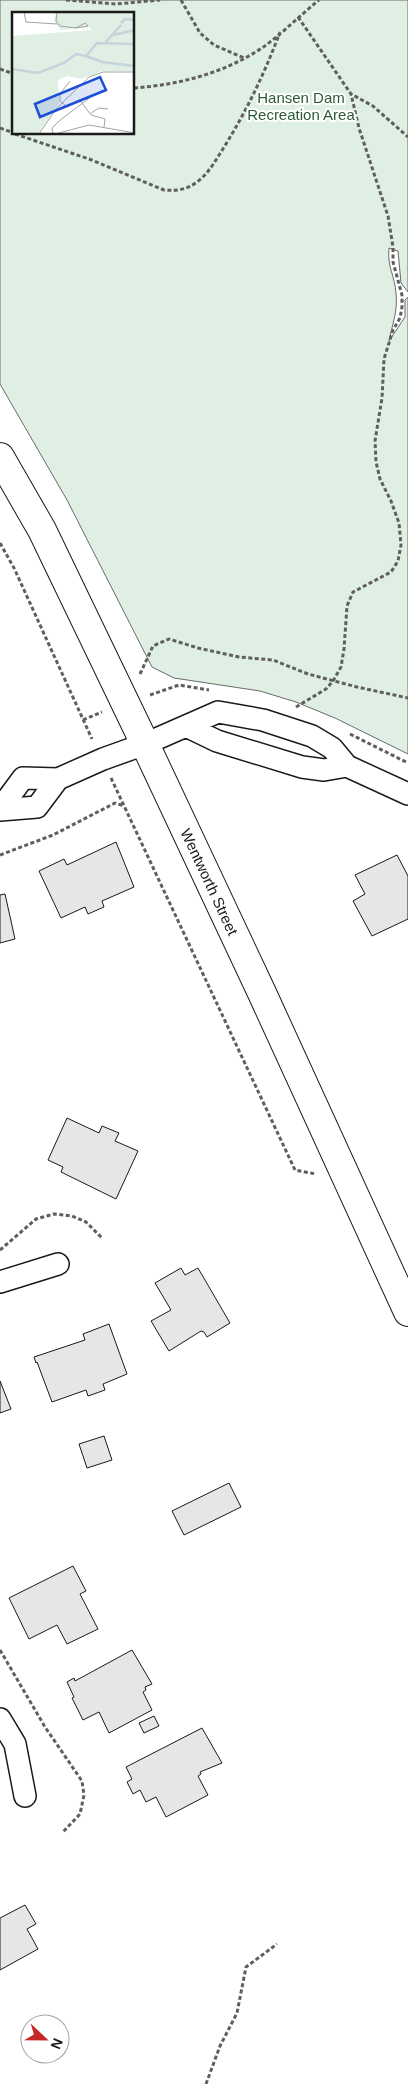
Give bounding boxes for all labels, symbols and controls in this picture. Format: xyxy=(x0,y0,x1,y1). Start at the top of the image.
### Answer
inset map xyxy=(12,12,135,135)
park label: Hansen Dam Recreation Area xyxy=(247,89,355,123)
street label: Wentworth Street xyxy=(177,826,242,939)
north arrow xyxy=(20,2014,70,2064)
text: N xyxy=(48,2036,66,2052)

